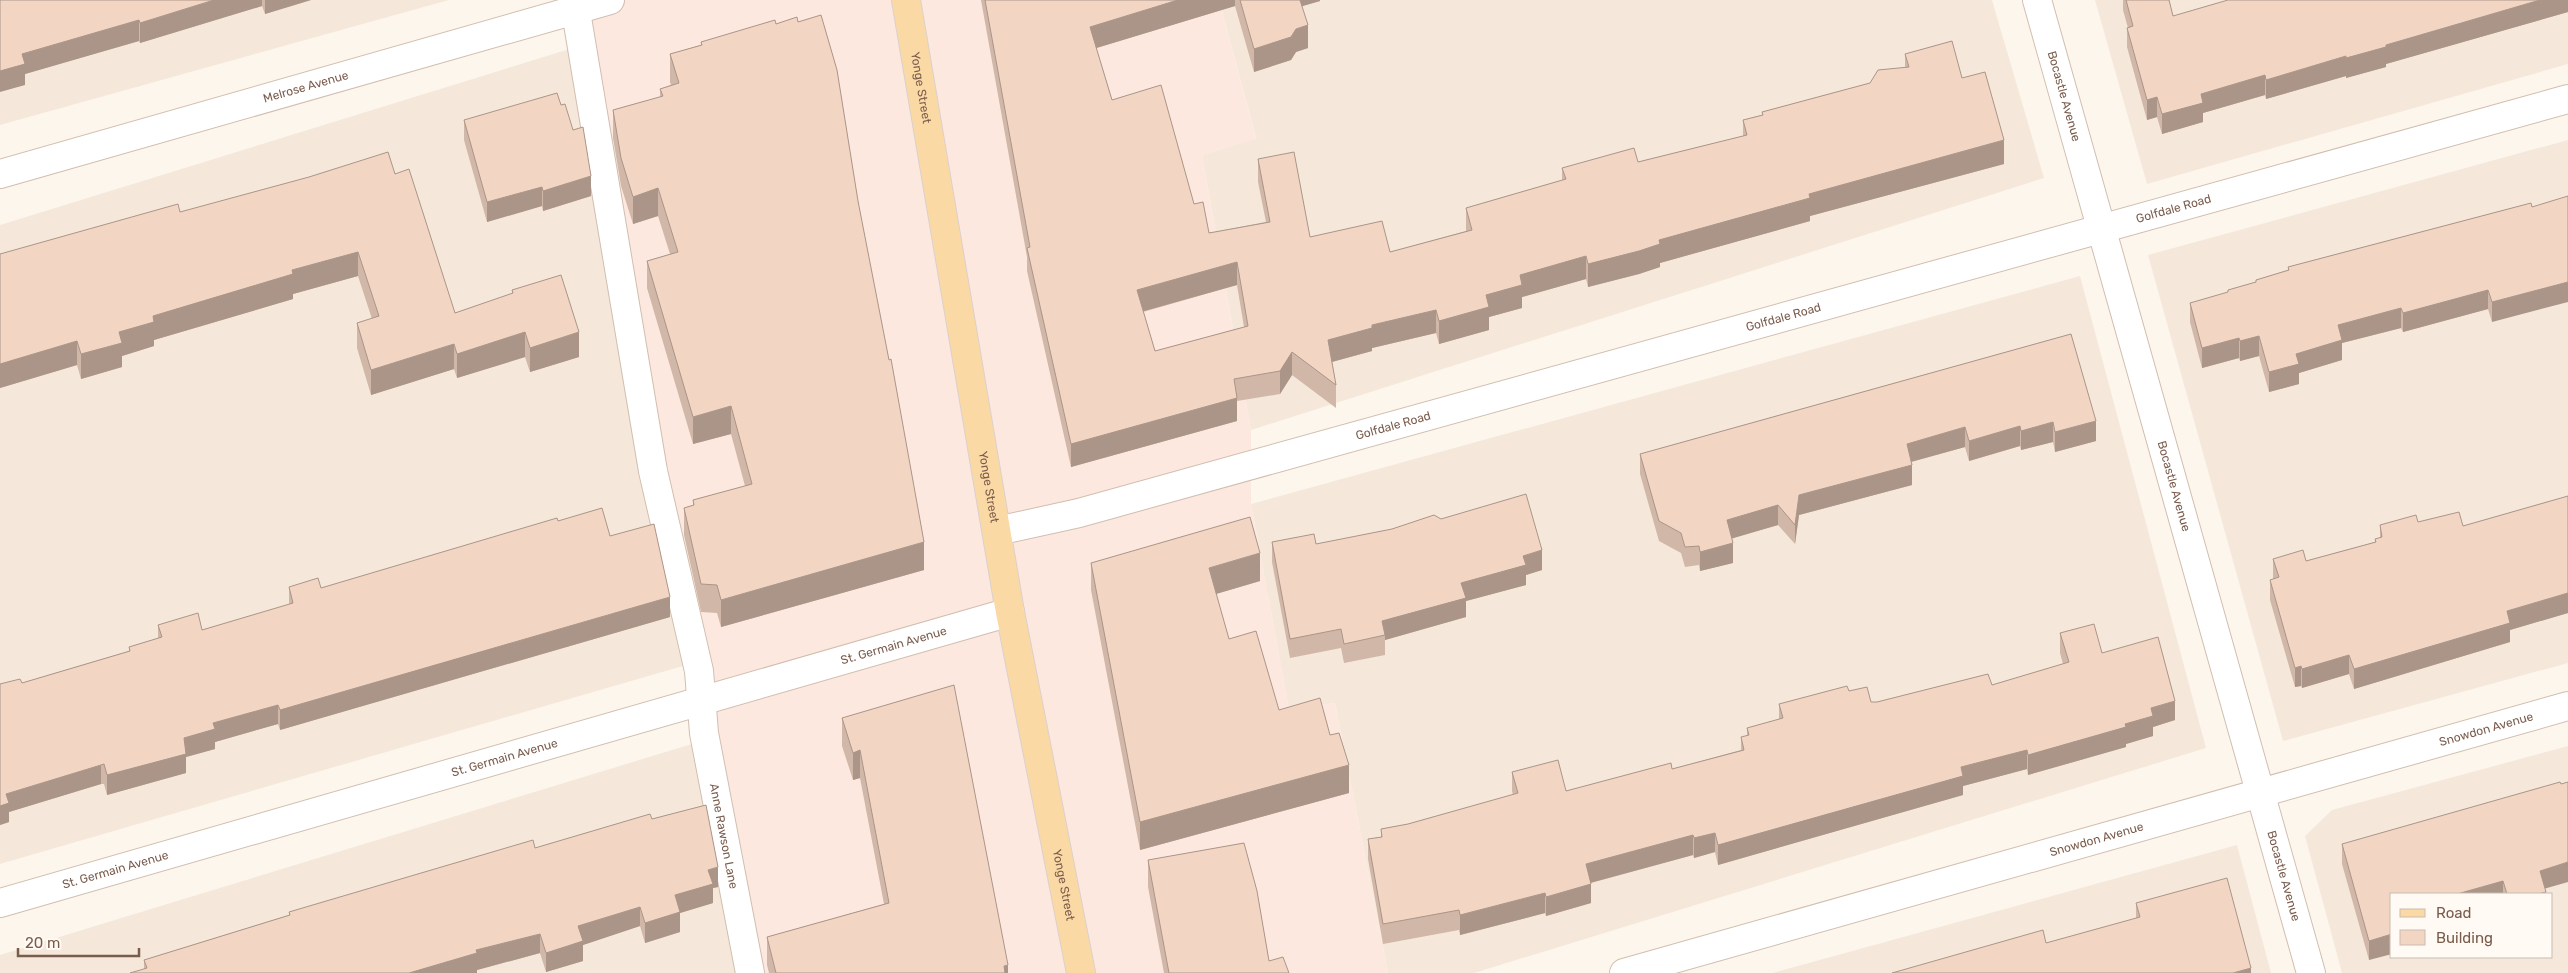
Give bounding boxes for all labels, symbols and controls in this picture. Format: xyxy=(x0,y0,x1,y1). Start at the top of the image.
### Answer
street label: Bocastle Avenue xyxy=(2045,49,2084,143)
street label: Yonge Street xyxy=(908,51,934,125)
street label: Melrose Avenue xyxy=(262,68,350,106)
street label: Golfdale Road xyxy=(2134,192,2213,226)
street label: Golfdale Road xyxy=(1744,300,1822,334)
street label: Golfdale Road xyxy=(1354,409,1432,443)
street label: Bocastle Avenue xyxy=(2154,439,2193,533)
street label: Yonge Street xyxy=(976,450,1002,524)
street label: St. Germain Avenue xyxy=(839,624,949,667)
street label: Snowdon Avenue xyxy=(2438,709,2535,749)
street label: St. Germain Avenue xyxy=(450,736,559,780)
street label: Anne Rawson Lane xyxy=(707,782,741,890)
street label: Snowdon Avenue xyxy=(2048,819,2145,859)
street label: Bocastle Avenue xyxy=(2264,829,2303,923)
street label: St. Germain Avenue xyxy=(61,848,170,892)
street label: Yonge Street xyxy=(1050,848,1078,922)
legend xyxy=(2390,893,2553,958)
text: Road xyxy=(2436,904,2472,922)
scale bar xyxy=(18,926,139,958)
text: Building xyxy=(2436,929,2493,947)
text: 20 m xyxy=(25,934,60,952)

